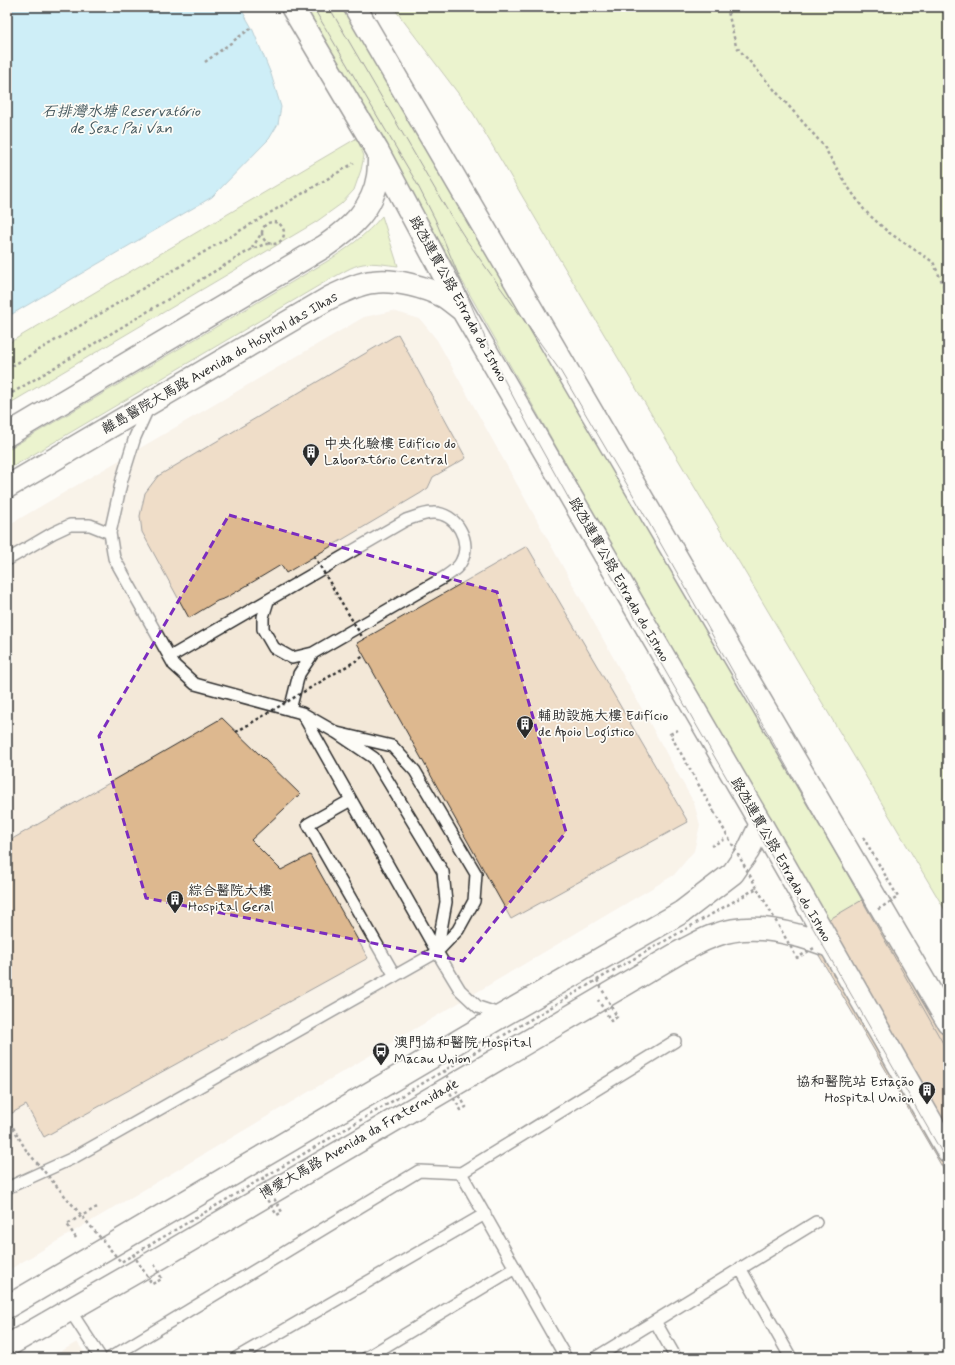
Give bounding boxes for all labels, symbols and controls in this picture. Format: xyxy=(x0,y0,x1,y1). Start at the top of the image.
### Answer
water label: 石排灣水塘 Reservatório de Seac Pai Van xyxy=(42,102,201,139)
street label: 路氹連貫公路 Estrada do Istmo xyxy=(405,213,511,385)
street label: 離島醫院大馬路 Avenida do Hospital das Ilhas xyxy=(99,288,341,438)
place label: 中央化驗樓 Edifício do Laboratório Central xyxy=(324,435,456,469)
building icon: 中央化驗樓 Edifício do Laboratório Central xyxy=(301,442,321,467)
street label: 路氹連貫公路 Estrada do Istmo xyxy=(564,494,674,666)
place label: 輔助設施大樓 Edifício de Apoio Logístico xyxy=(538,707,669,743)
building icon: 輔助設施大樓 Edifício de Apoio Logístico xyxy=(515,714,535,739)
street label: 路氹連貫公路 Estrada do Istmo xyxy=(726,774,836,946)
place label: 綜合醫院大樓 Hospital Geral xyxy=(188,882,274,916)
building icon: 綜合醫院大樓 Hospital Geral xyxy=(165,889,185,914)
place label: 澳門協和醫院 Hospital Macau Union xyxy=(394,1034,532,1068)
bus stop icon: 澳門協和醫院 Hospital Macau Union xyxy=(371,1041,391,1066)
place label: 協和醫院站 Estação Hospital Union xyxy=(797,1073,914,1107)
street label: 博愛大馬路 Avenida da Fraternidade xyxy=(256,1074,462,1203)
building icon: 協和醫院站 Estação Hospital Union xyxy=(917,1080,937,1105)

